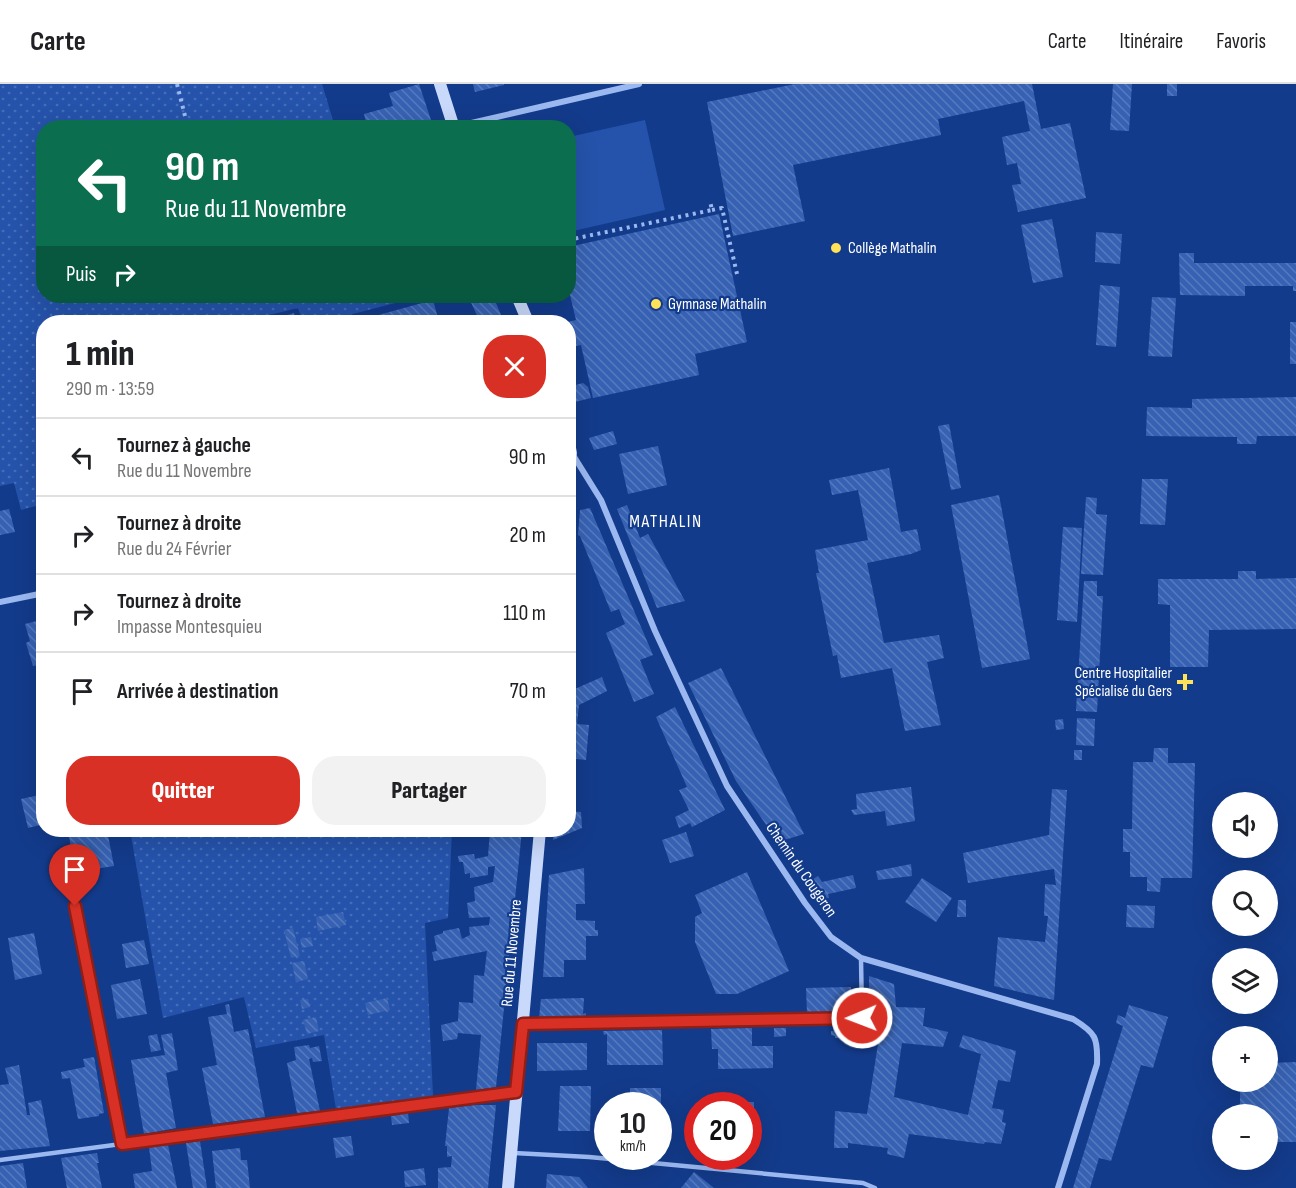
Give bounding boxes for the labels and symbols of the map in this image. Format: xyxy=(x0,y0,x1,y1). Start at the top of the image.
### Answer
place label: Collège Mathalin xyxy=(848,239,937,258)
marker: Collège Mathalin xyxy=(829,241,843,255)
place label: Gymnase Mathalin xyxy=(668,295,767,314)
marker: Gymnase Mathalin xyxy=(649,297,663,311)
district label: MATHALIN xyxy=(629,511,703,532)
place label: Centre Hospitalier Spécialisé du Gers xyxy=(1074,664,1172,701)
marker: Centre Hospitalier Spécialisé du Gers xyxy=(1176,673,1194,691)
street label: Chemin du Cougeron xyxy=(761,819,841,921)
pin xyxy=(49,844,100,906)
street label: Rue du 11 Novembre xyxy=(498,899,526,1007)
position arrow xyxy=(830,986,894,1050)
speed limit sign: 20 xyxy=(684,1092,762,1170)

